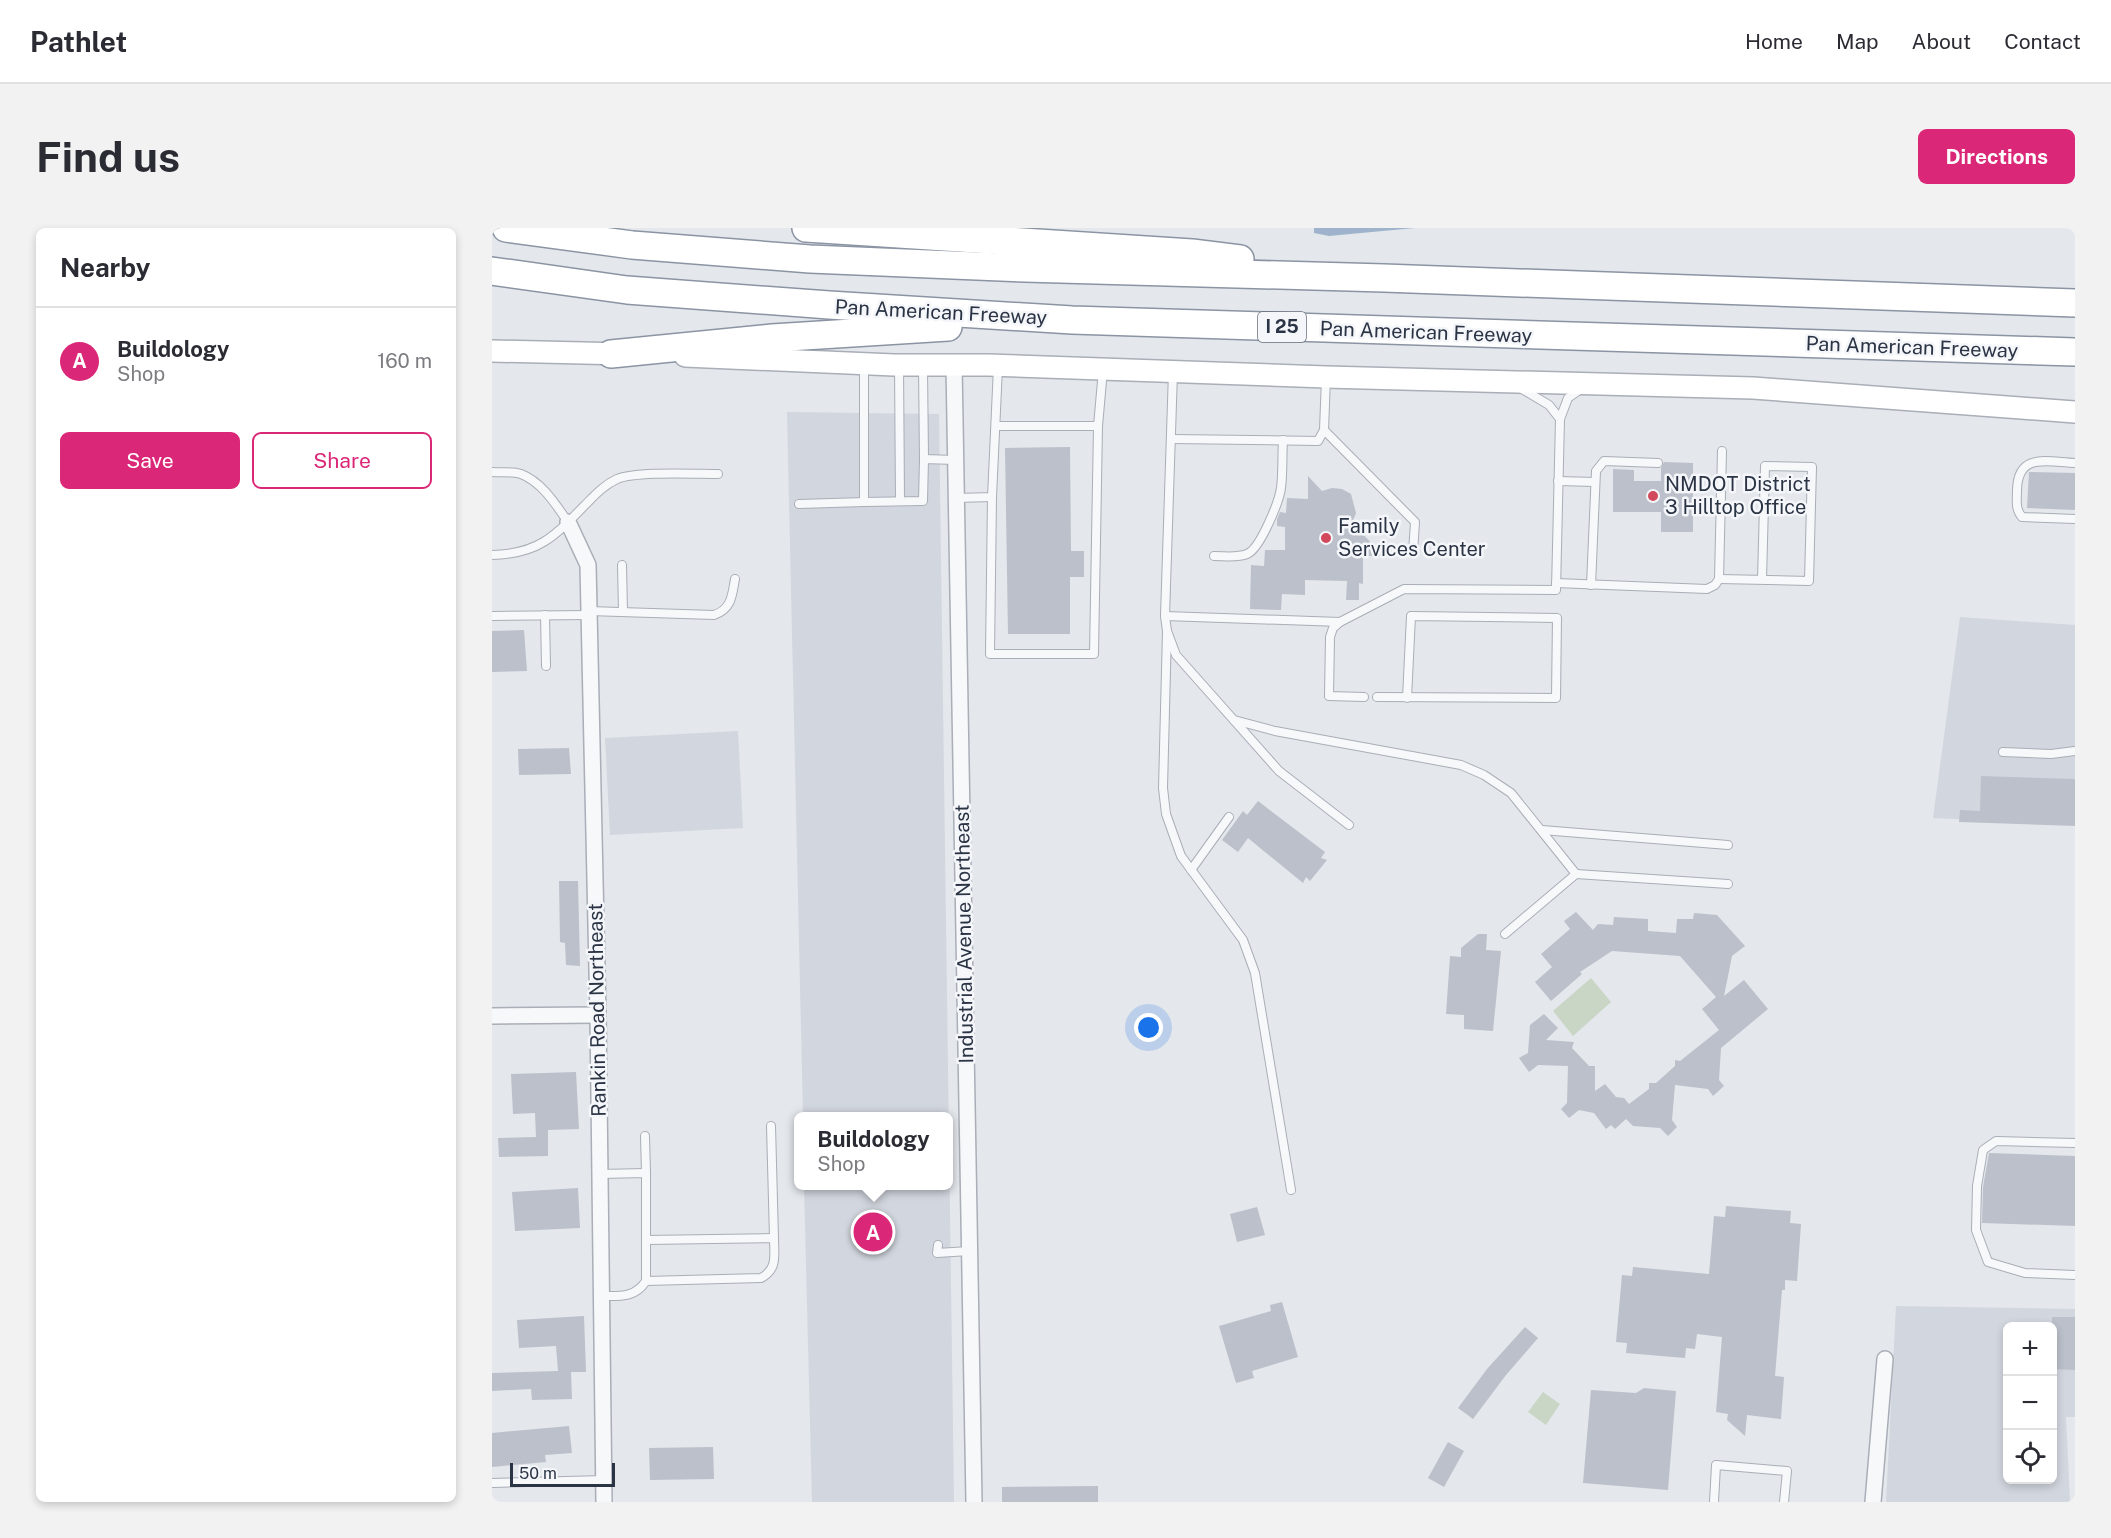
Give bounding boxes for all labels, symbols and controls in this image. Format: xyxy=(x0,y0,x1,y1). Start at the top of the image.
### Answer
text: Pathlet xyxy=(30,25,127,58)
text: Home xyxy=(1745,29,1803,54)
text: Map xyxy=(1836,29,1879,54)
text: About xyxy=(1912,29,1971,54)
text: Contact xyxy=(2004,29,2081,54)
button: Directions xyxy=(1918,129,2075,184)
text: Find us xyxy=(36,132,180,181)
text: Nearby xyxy=(60,252,150,283)
street label: Pan American Freeway xyxy=(834,294,1048,330)
road number: I 25 xyxy=(1258,312,1306,342)
street label: Pan American Freeway xyxy=(1319,316,1533,348)
street label: Pan American Freeway xyxy=(1805,331,2019,363)
text: Buildology xyxy=(117,336,229,362)
text: A xyxy=(72,349,87,373)
text: 160 m xyxy=(377,349,432,373)
text: Shop xyxy=(117,362,165,386)
button: Save xyxy=(60,432,240,489)
button: Share xyxy=(252,432,432,489)
place label: NMDOT District 3 Hilltop Office xyxy=(1665,472,1811,519)
marker: NMDOT District 3 Hilltop Office xyxy=(1646,489,1660,503)
place label: Family Services Center xyxy=(1338,514,1486,561)
marker: Family Services Center xyxy=(1319,531,1333,545)
street label: Industrial Avenue Northeast xyxy=(950,804,978,1064)
street label: Rankin Road Northeast xyxy=(583,903,611,1117)
your location xyxy=(1134,1013,1163,1042)
popup xyxy=(794,1112,953,1190)
text: Buildology xyxy=(817,1126,930,1152)
text: Shop xyxy=(817,1152,866,1176)
pin: A xyxy=(854,1210,892,1254)
map controls xyxy=(2003,1322,2057,1484)
button: + xyxy=(2003,1322,2057,1376)
button: − xyxy=(2003,1376,2057,1430)
button: locate xyxy=(2003,1430,2057,1484)
scale bar xyxy=(510,1460,615,1488)
text: 50 m xyxy=(519,1464,557,1483)

